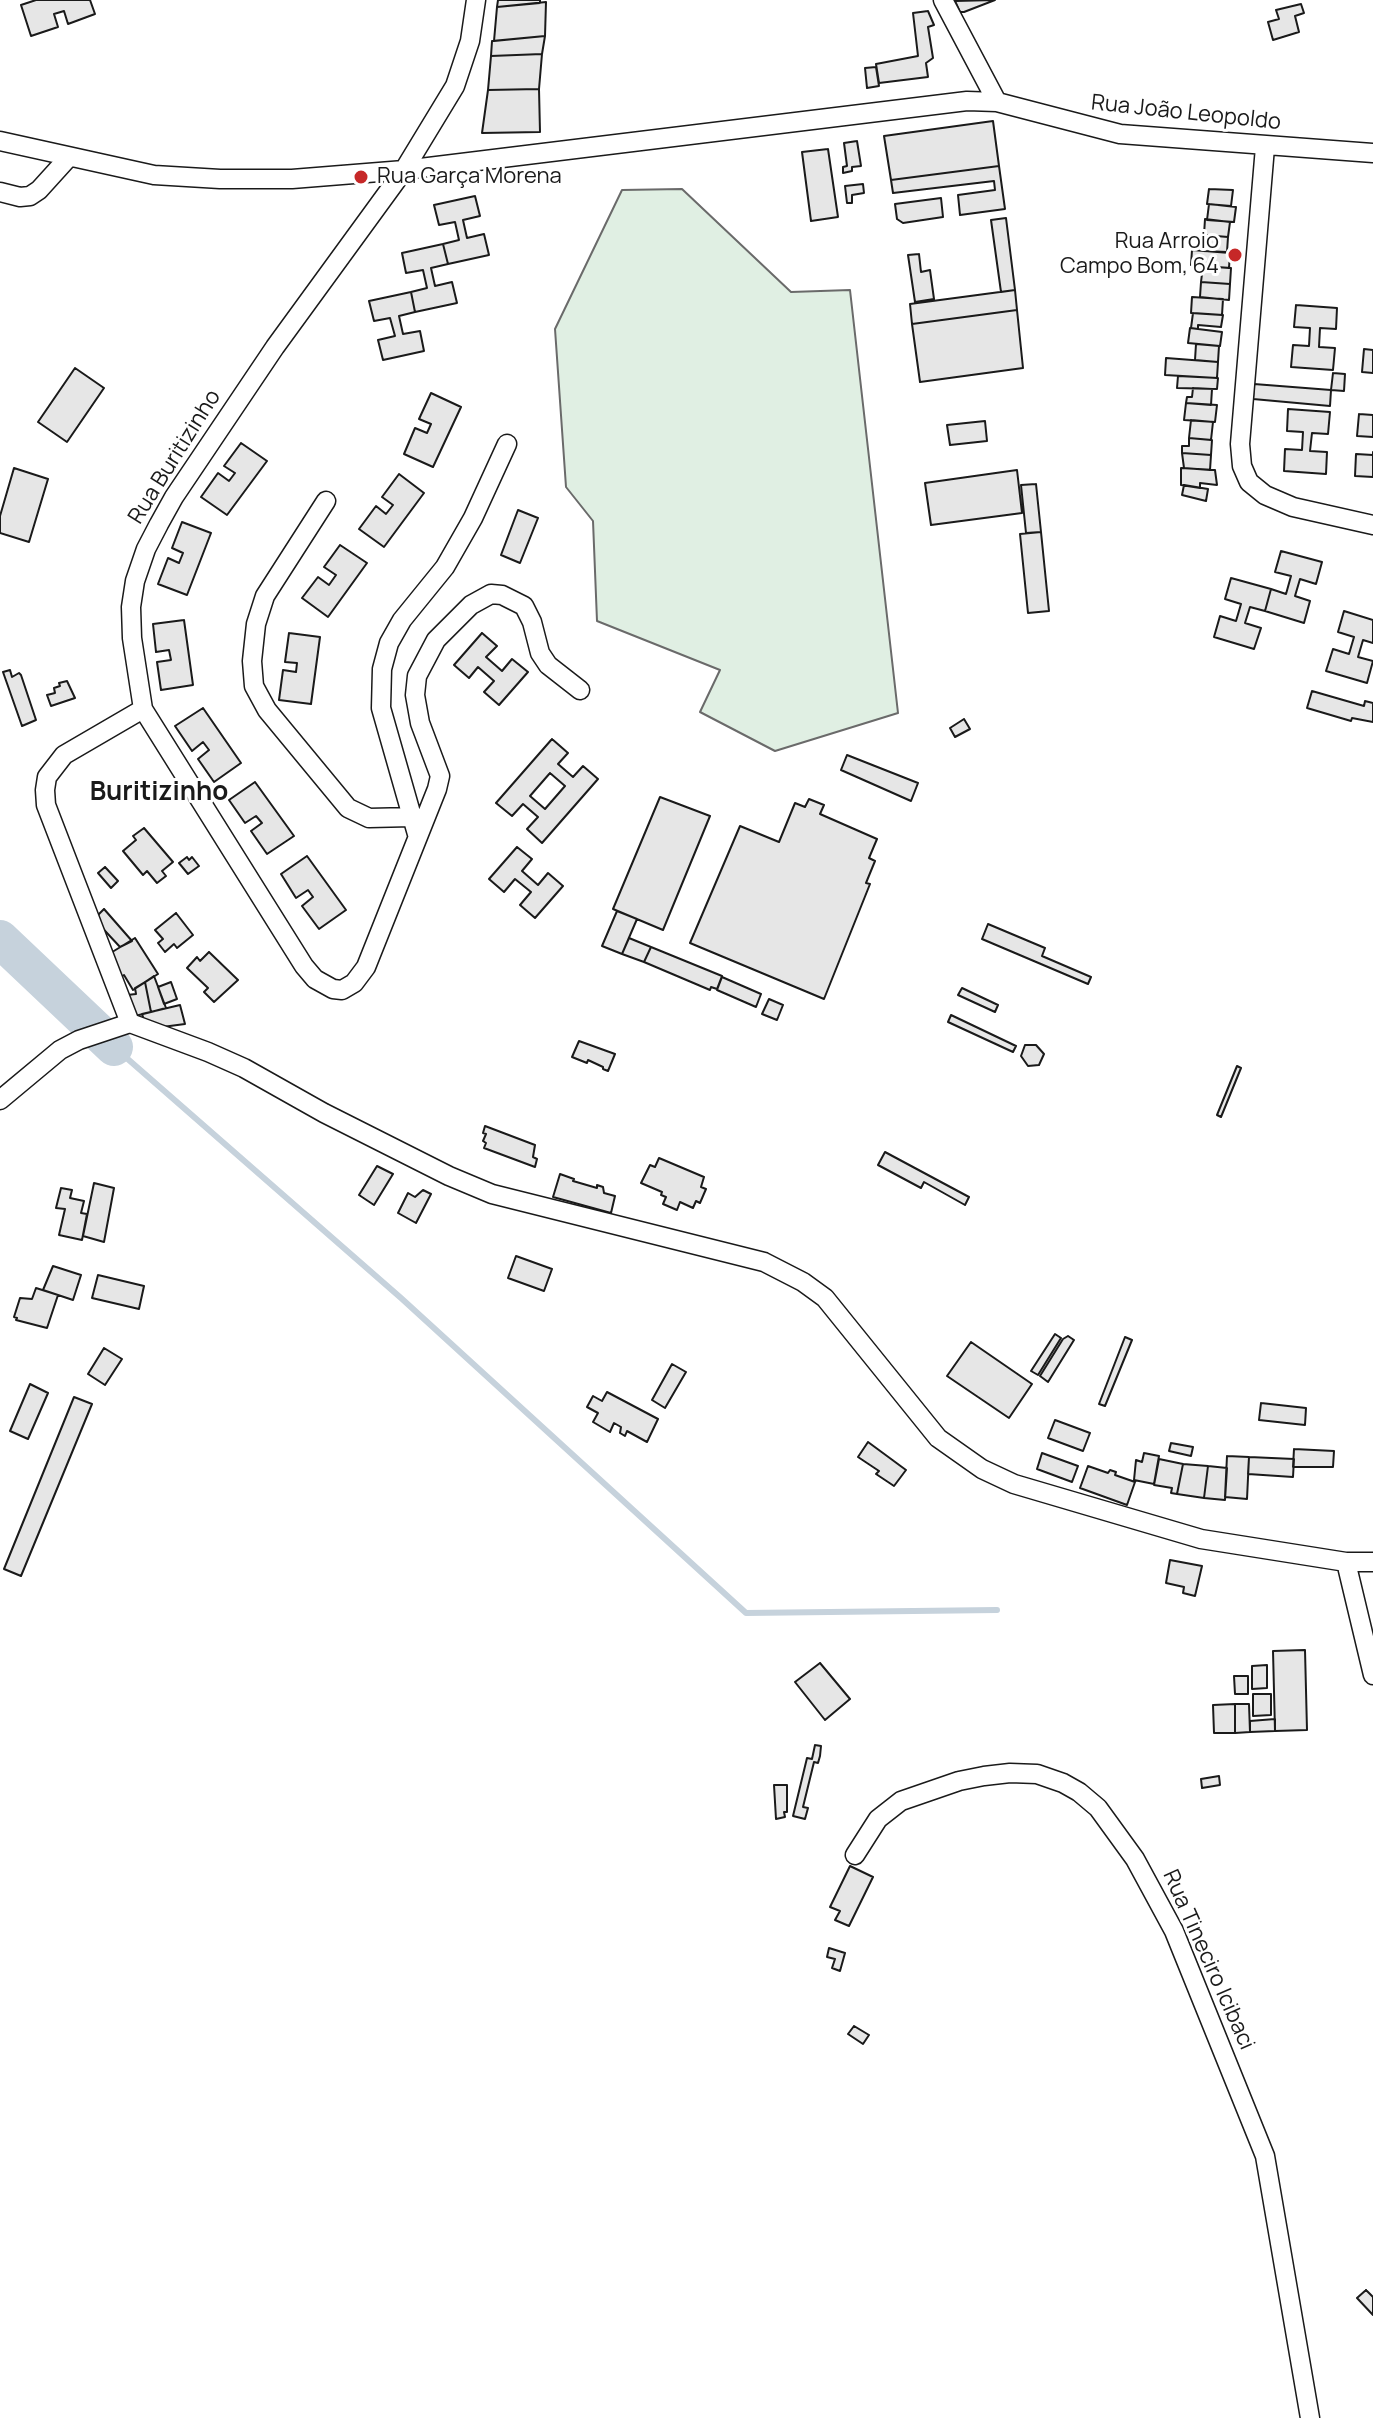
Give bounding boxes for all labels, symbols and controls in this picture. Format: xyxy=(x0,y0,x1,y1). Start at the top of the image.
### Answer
street label: Rua João Leopoldo xyxy=(1090,90,1282,136)
place label: Rua Garça Morena xyxy=(377,164,562,190)
marker: Rua Garça Morena xyxy=(352,168,370,186)
place label: Rua Arroio Campo Bom, 64 xyxy=(1060,229,1219,280)
marker: Rua Arroio Campo Bom, 64 xyxy=(1226,246,1244,264)
street label: Rua Buritizinho xyxy=(123,385,227,529)
district label: Buritizinho xyxy=(90,777,228,809)
street label: Rua Tineciro Icibaci xyxy=(1156,1866,1260,2054)

